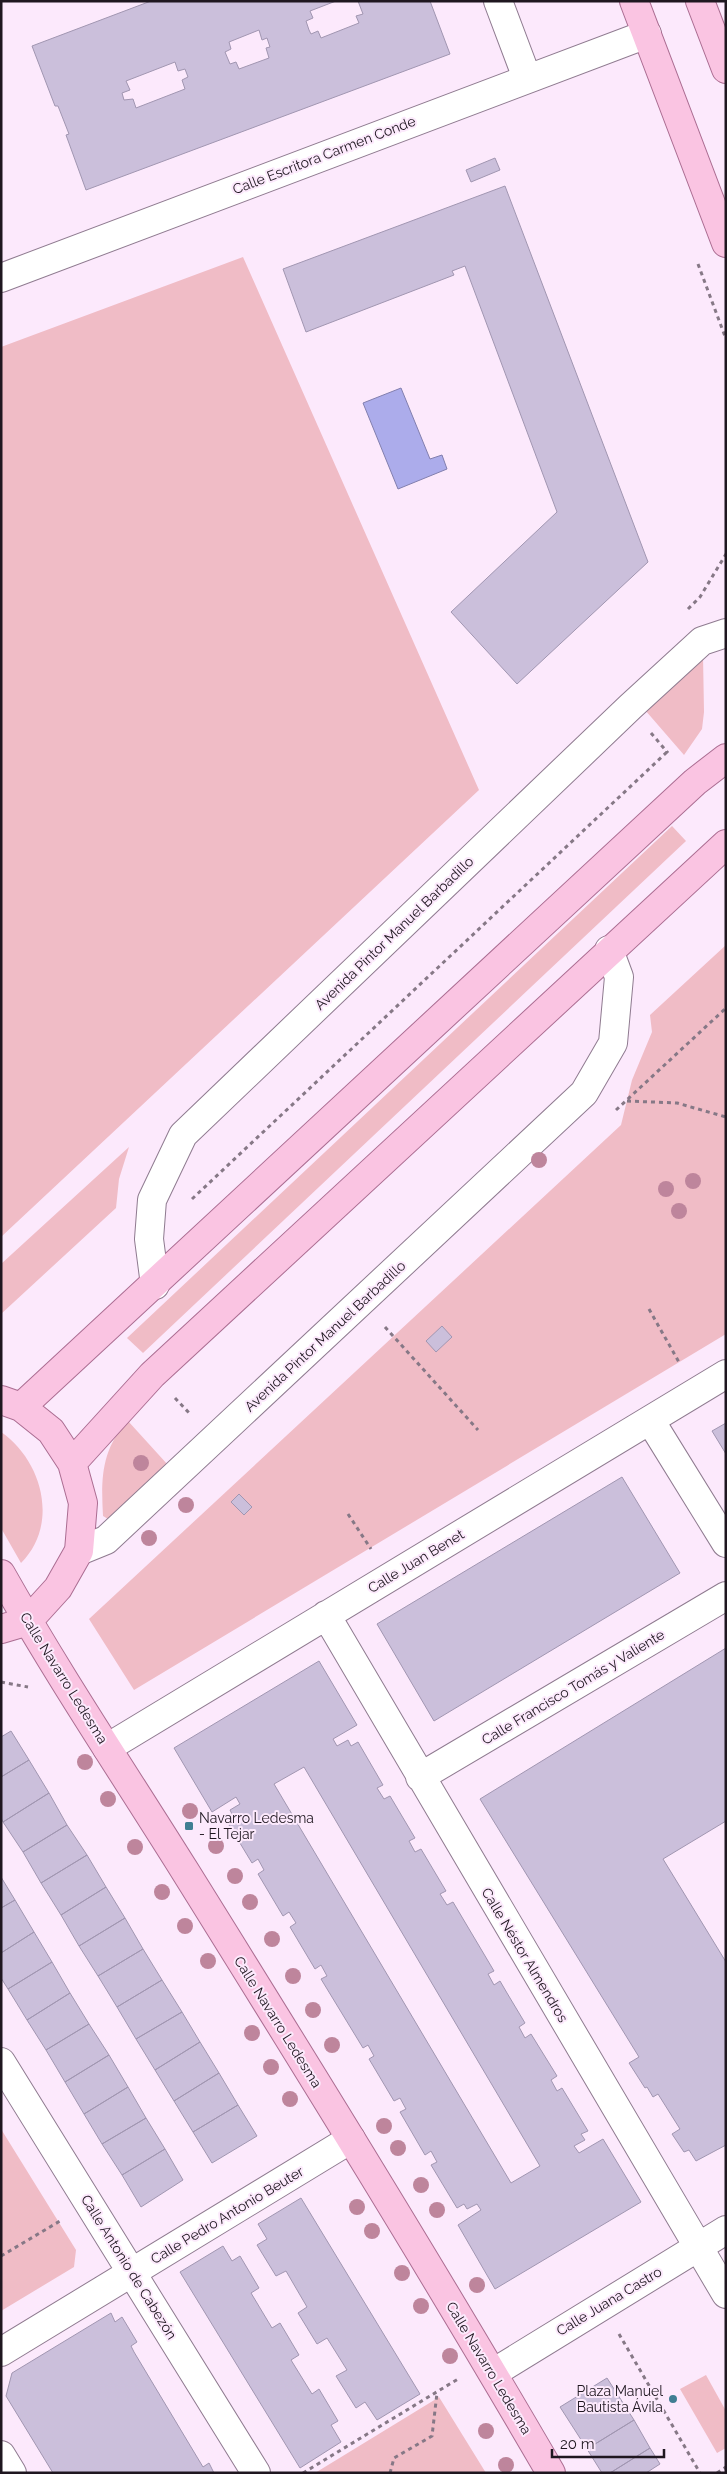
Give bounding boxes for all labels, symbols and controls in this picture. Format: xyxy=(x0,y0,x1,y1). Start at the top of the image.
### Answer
street label: Calle Escritora Carmen Conde xyxy=(230,113,418,197)
street label: Avenida Pintor Manuel Barbadillo xyxy=(312,853,476,1013)
street label: Avenida Pintor Manuel Barbadillo xyxy=(241,1257,409,1415)
street label: Calle Juan Benet xyxy=(365,1526,467,1596)
street label: Calle Navarro Ledesma xyxy=(17,1609,111,1747)
street label: Calle Francisco Tomás y Valiente xyxy=(479,1626,667,1748)
place label: Navarro Ledesma - El Tejar xyxy=(199,1810,314,1842)
marker: Navarro Ledesma - El Tejar xyxy=(183,1820,195,1832)
street label: Calle Néstor Almendros xyxy=(479,1885,572,2025)
street label: Calle Navarro Ledesma xyxy=(231,1953,325,2091)
street label: Calle Pedro Antonio Beuter xyxy=(148,2163,306,2267)
street label: Calle Antonio de Cabezón xyxy=(78,2192,180,2342)
street label: Calle Juana Castro xyxy=(553,2263,665,2339)
street label: Calle Navarro Ledesma xyxy=(443,2299,535,2437)
place label: Plaza Manuel Bautista Ávila xyxy=(576,2383,663,2415)
marker: Plaza Manuel Bautista Ávila xyxy=(667,2393,679,2405)
scale bar xyxy=(552,2426,664,2458)
text: 20 m xyxy=(560,2435,595,2453)

